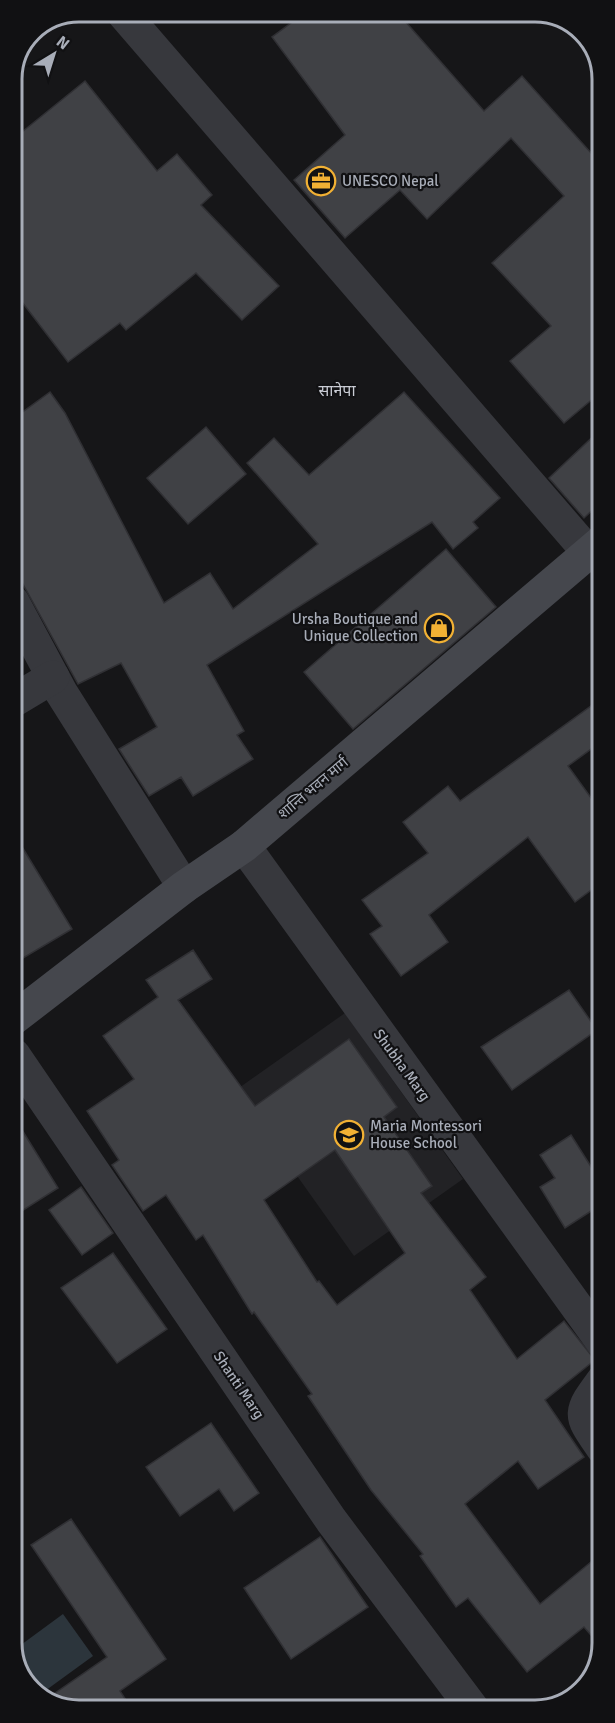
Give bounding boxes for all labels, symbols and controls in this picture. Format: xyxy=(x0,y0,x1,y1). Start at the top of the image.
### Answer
north arrow xyxy=(24,24,84,84)
text: N xyxy=(52,32,73,54)
office icon: UNESCO Nepal xyxy=(305,165,337,197)
place label: UNESCO Nepal xyxy=(342,172,439,190)
district label: सानेपा xyxy=(318,381,356,401)
place label: Ursha Boutique and Unique Collection xyxy=(292,610,418,645)
shop icon: Ursha Boutique and Unique Collection xyxy=(423,612,455,644)
street label: शान्ति भवन मार्ग xyxy=(274,753,353,823)
street label: Shubha Marg xyxy=(370,1025,434,1105)
place label: Maria Montessori House School xyxy=(370,1117,482,1152)
school or university icon: Maria Montessori House School xyxy=(333,1119,365,1151)
street label: Shanti Marg xyxy=(210,1348,268,1422)

